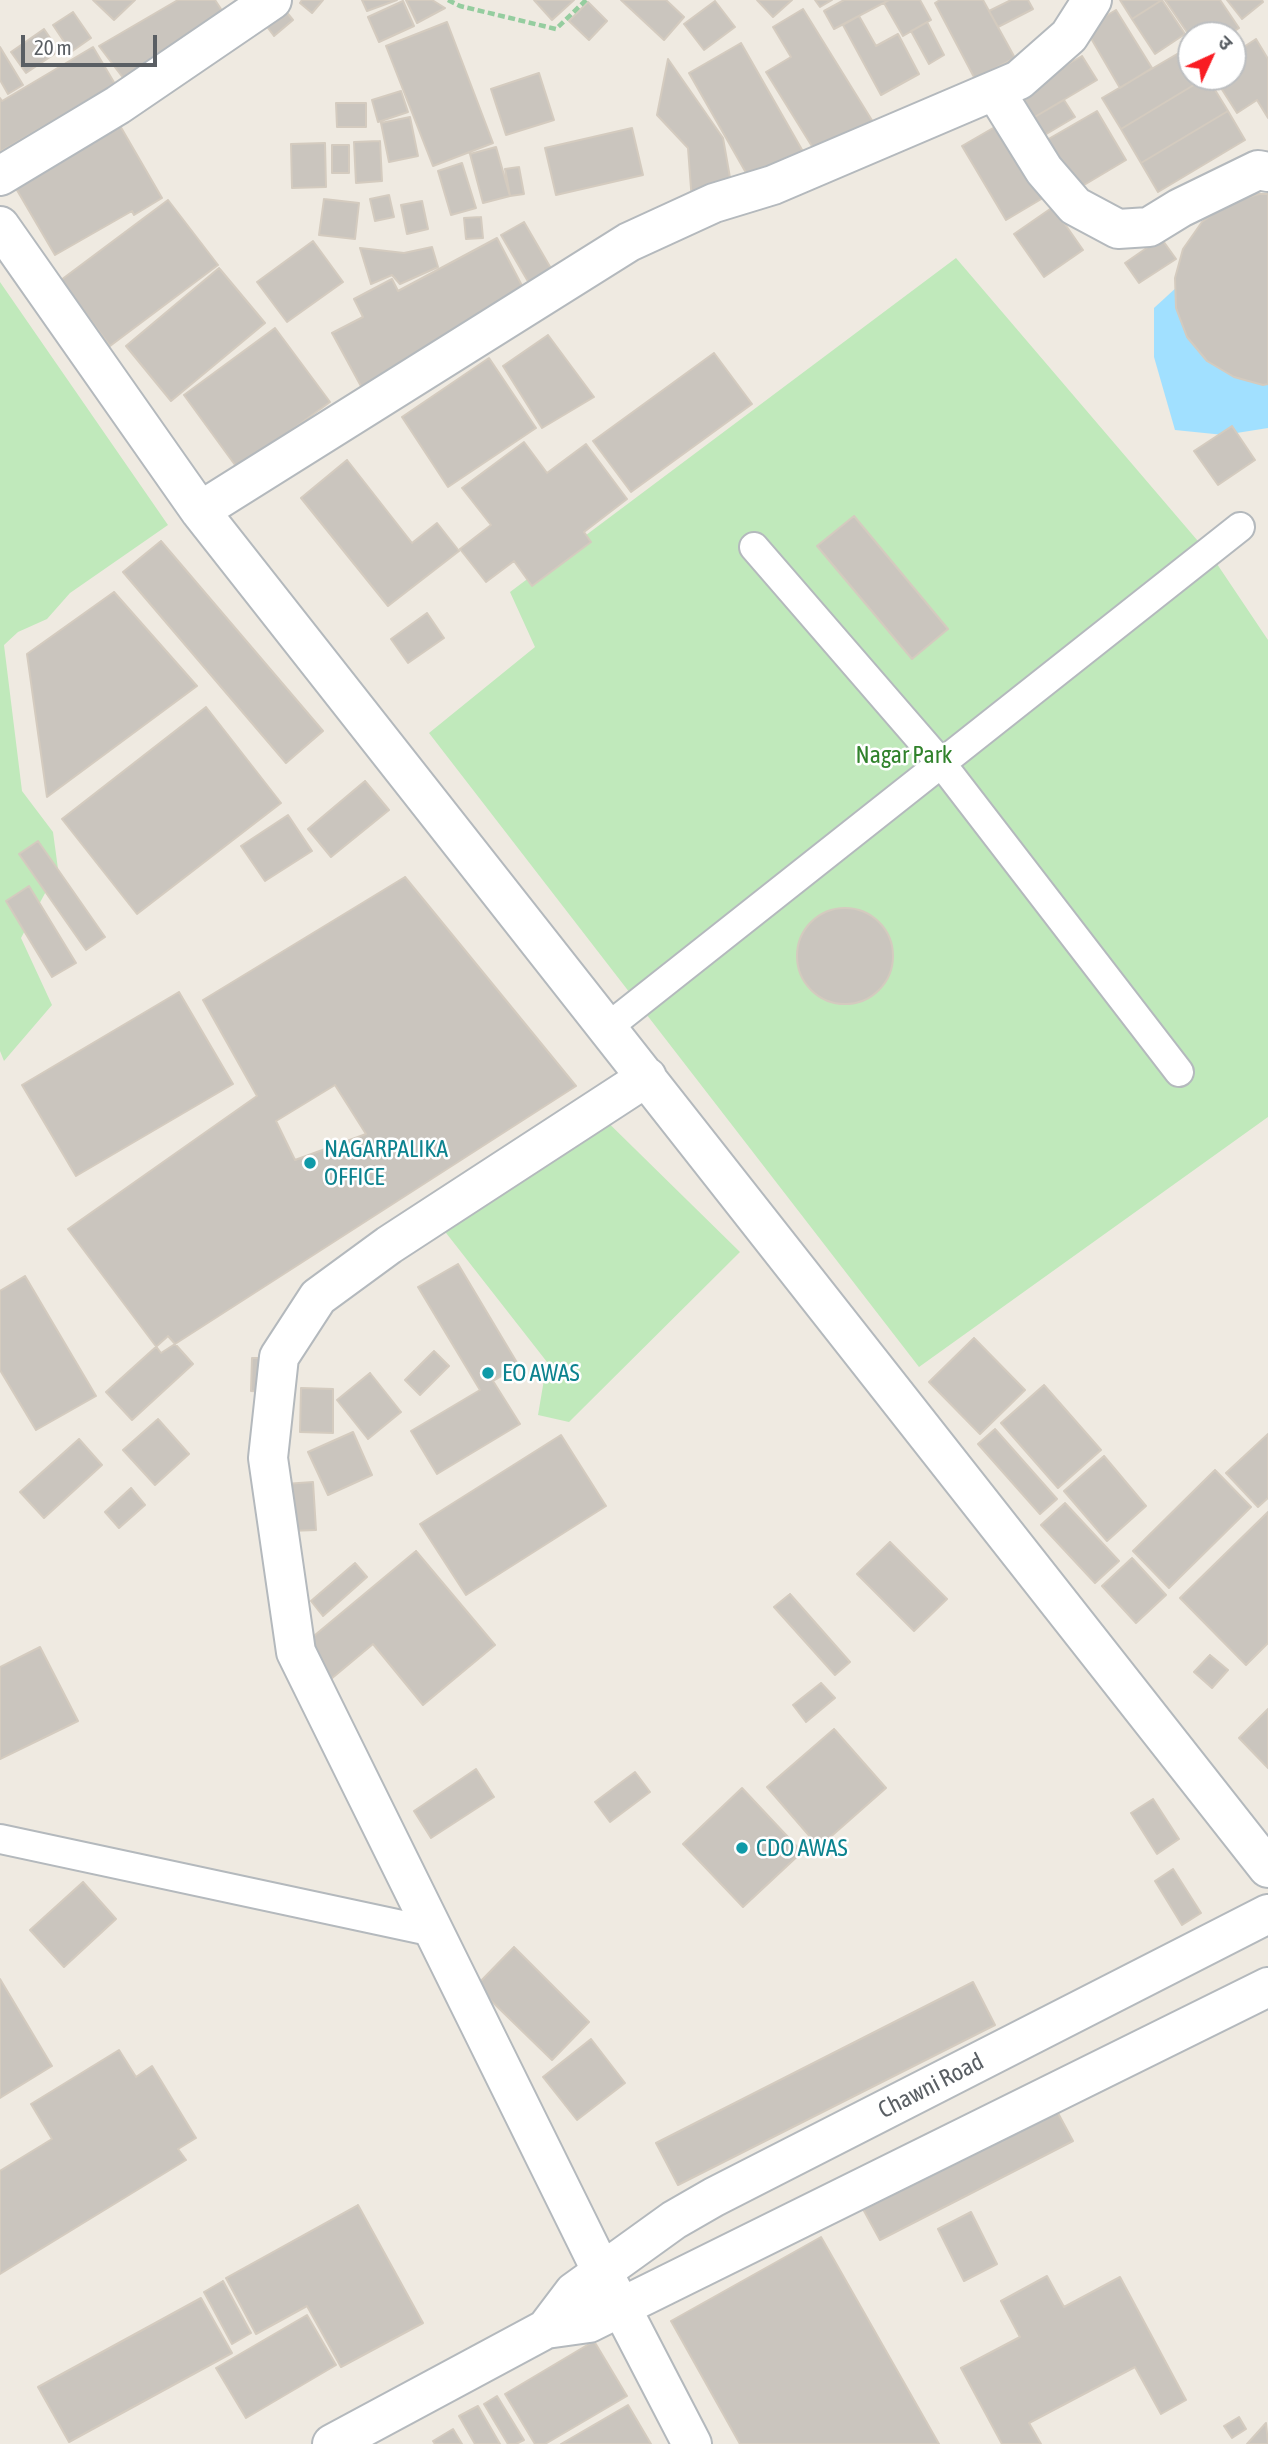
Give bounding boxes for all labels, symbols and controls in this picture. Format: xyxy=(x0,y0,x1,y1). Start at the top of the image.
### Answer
scale bar xyxy=(24,21,161,65)
north arrow xyxy=(1177,21,1247,91)
text: उ xyxy=(1214,31,1237,54)
text: 20 m xyxy=(34,35,72,59)
park label: Nagar Park xyxy=(856,741,952,769)
place label: NAGARPALIKA OFFICE xyxy=(324,1135,448,1191)
marker: NAGARPALIKA OFFICE xyxy=(302,1155,318,1171)
place label: EO AWAS xyxy=(502,1359,580,1387)
marker: EO AWAS xyxy=(480,1365,496,1381)
place label: CDO AWAS xyxy=(756,1834,848,1862)
marker: CDO AWAS xyxy=(734,1840,750,1856)
street label: Chawni Road xyxy=(874,2047,988,2125)

